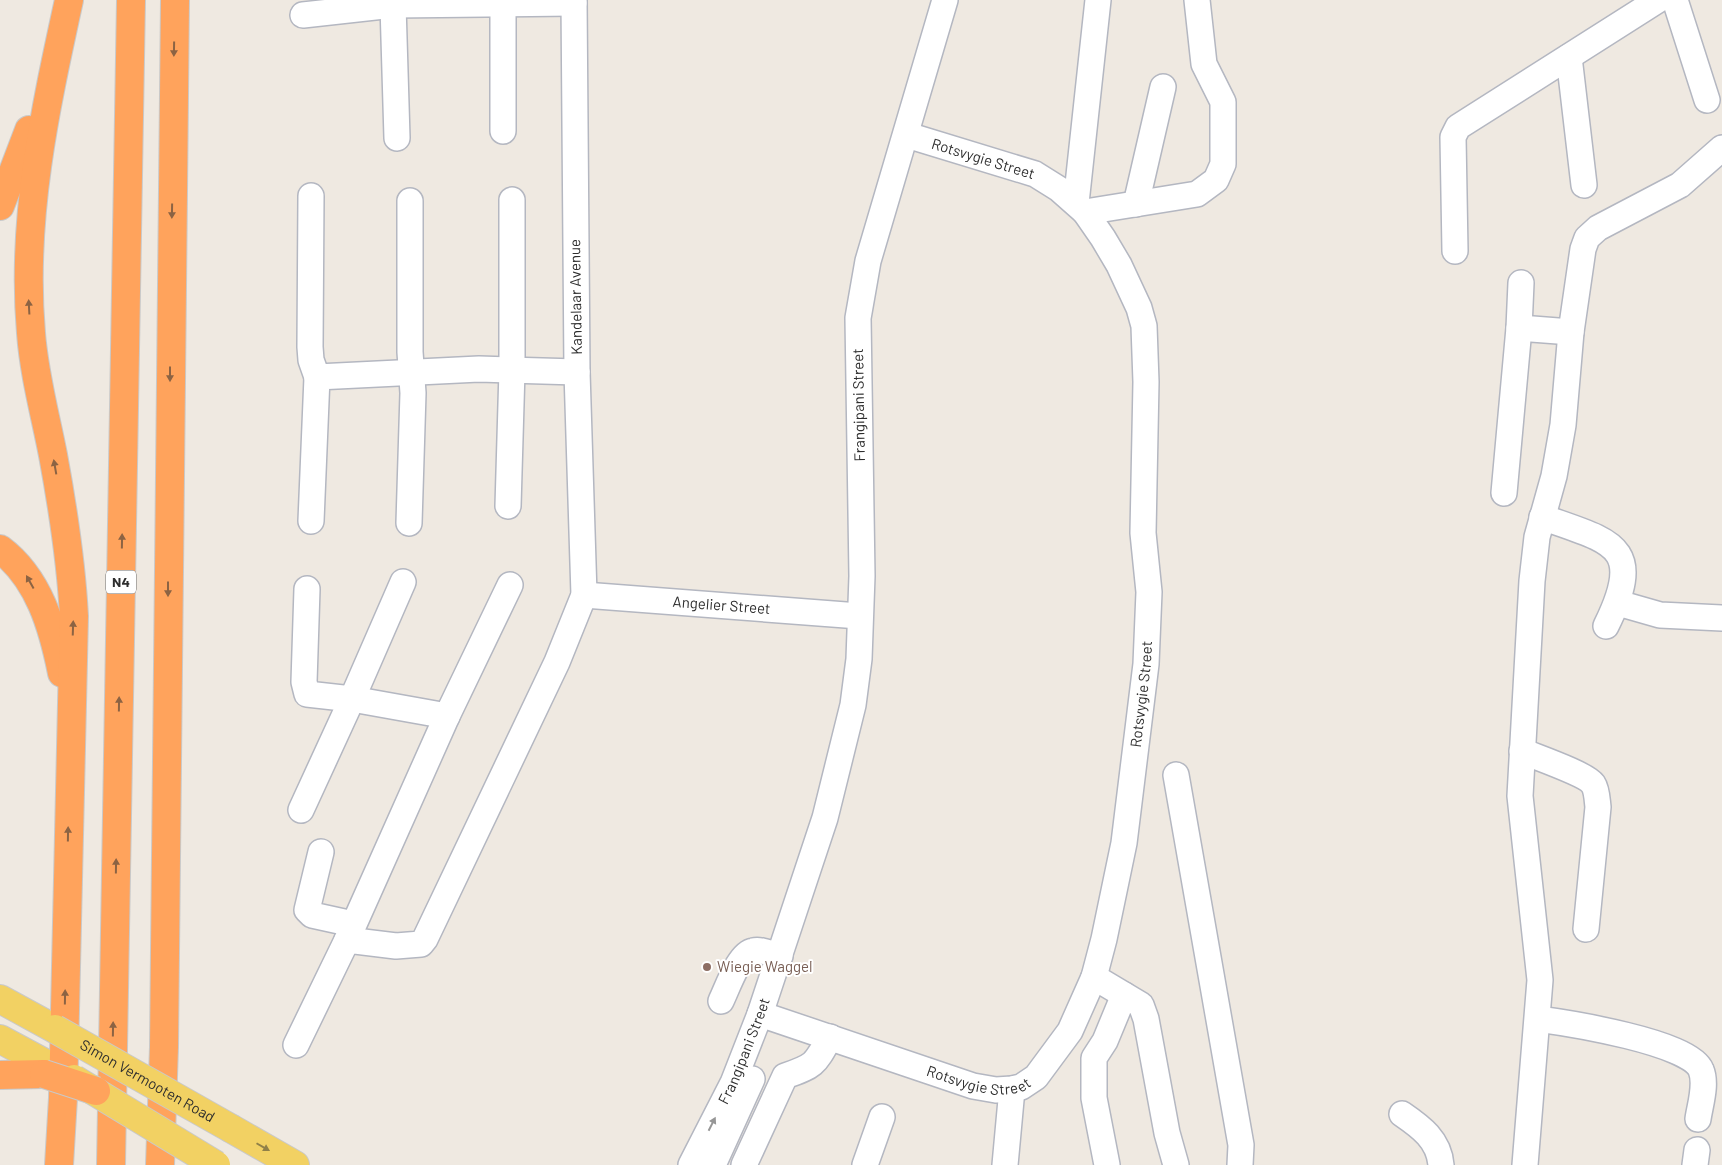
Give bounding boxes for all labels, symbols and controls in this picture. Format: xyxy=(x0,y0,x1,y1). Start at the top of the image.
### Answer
one-way arrow xyxy=(170,41,178,57)
street label: Rotsvygie Street xyxy=(930,134,1037,182)
one-way arrow xyxy=(167,203,175,219)
street label: Kandelaar Avenue xyxy=(565,239,585,355)
one-way arrow xyxy=(25,298,33,314)
street label: Frangipani Street xyxy=(848,348,868,462)
one-way arrow xyxy=(166,366,174,382)
one-way arrow xyxy=(50,458,58,474)
one-way arrow xyxy=(118,533,126,549)
road number: N4 xyxy=(106,570,136,594)
one-way arrow xyxy=(26,575,34,590)
one-way arrow xyxy=(164,581,172,597)
street label: Angelier Street xyxy=(672,592,771,617)
one-way arrow xyxy=(70,620,78,636)
street label: Rotsvygie Street xyxy=(1126,641,1155,748)
one-way arrow xyxy=(115,696,123,712)
one-way arrow xyxy=(64,826,72,842)
one-way arrow xyxy=(112,858,120,874)
place label: Wiegie Waggel xyxy=(717,957,812,975)
marker: Wiegie Waggel xyxy=(701,961,713,973)
one-way arrow xyxy=(61,988,69,1004)
street label: Frangipani Street xyxy=(714,995,773,1107)
one-way arrow xyxy=(109,1021,117,1037)
street label: Simon Vermooten Road xyxy=(77,1035,218,1125)
street label: Rotsvygie Street xyxy=(925,1061,1034,1098)
one-way arrow xyxy=(708,1117,716,1131)
one-way arrow xyxy=(256,1143,271,1151)

